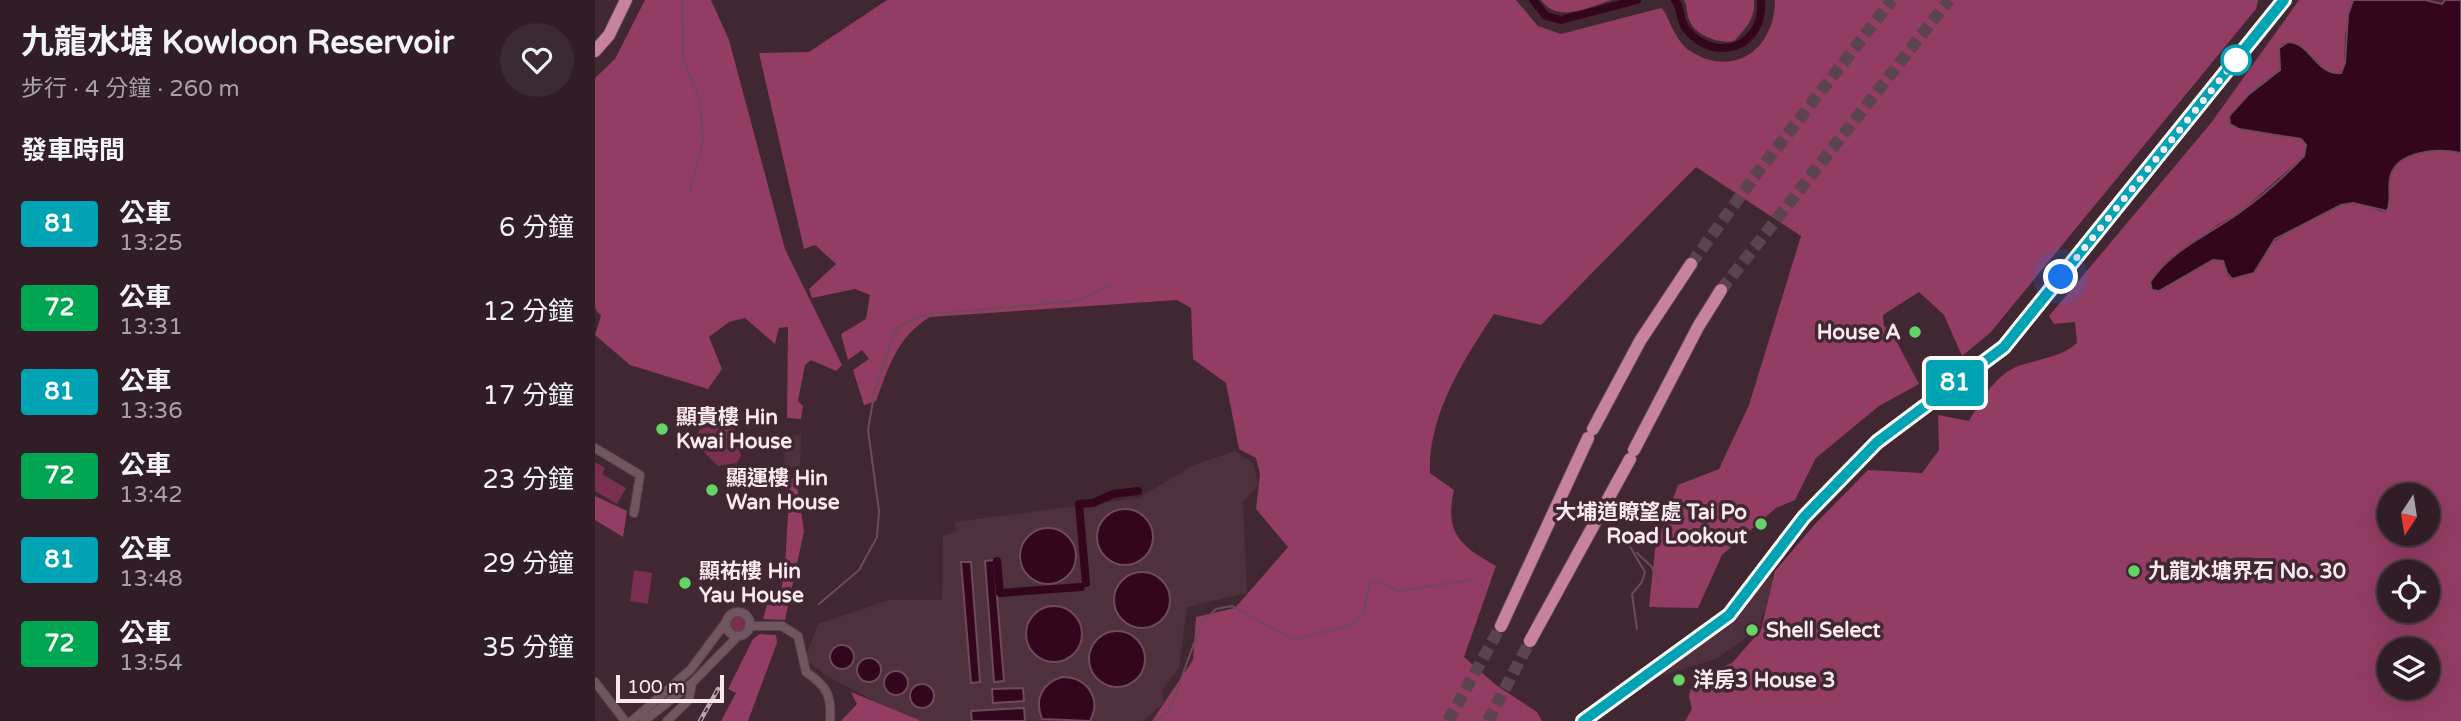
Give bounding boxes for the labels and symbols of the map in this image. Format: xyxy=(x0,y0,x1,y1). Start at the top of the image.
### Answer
unlabelled marker xyxy=(2221,45,2251,75)
your location xyxy=(2043,259,2078,294)
place label: House A xyxy=(1817,320,1901,345)
marker: House A xyxy=(1907,324,1923,340)
line badge: 81 xyxy=(1923,360,1987,406)
place label: 顯貴樓 Hin Kwai House xyxy=(676,405,792,454)
marker: 顯貴樓 Hin Kwai House xyxy=(654,421,670,437)
place label: 顯運樓 Hin Wan House xyxy=(726,466,840,515)
marker: 顯運樓 Hin Wan House xyxy=(704,482,720,498)
north arrow xyxy=(2377,483,2439,546)
place label: 大埔道瞭望處 Tai Po Road Lookout xyxy=(1555,500,1747,549)
marker: 大埔道瞭望處 Tai Po Road Lookout xyxy=(1753,516,1769,532)
place label: 顯祐樓 Hin Yau House xyxy=(699,559,804,608)
place label: 九龍水塘界石 No. 30 xyxy=(2148,559,2346,584)
marker: 九龍水塘界石 No. 30 xyxy=(2126,563,2142,579)
marker: 顯祐樓 Hin Yau House xyxy=(677,575,693,591)
place label: Shell Select xyxy=(1766,618,1881,643)
marker: Shell Select xyxy=(1744,622,1760,638)
place label: 洋房3 House 3 xyxy=(1693,668,1835,693)
scale bar xyxy=(616,672,725,704)
marker: 洋房3 House 3 xyxy=(1671,672,1687,688)

